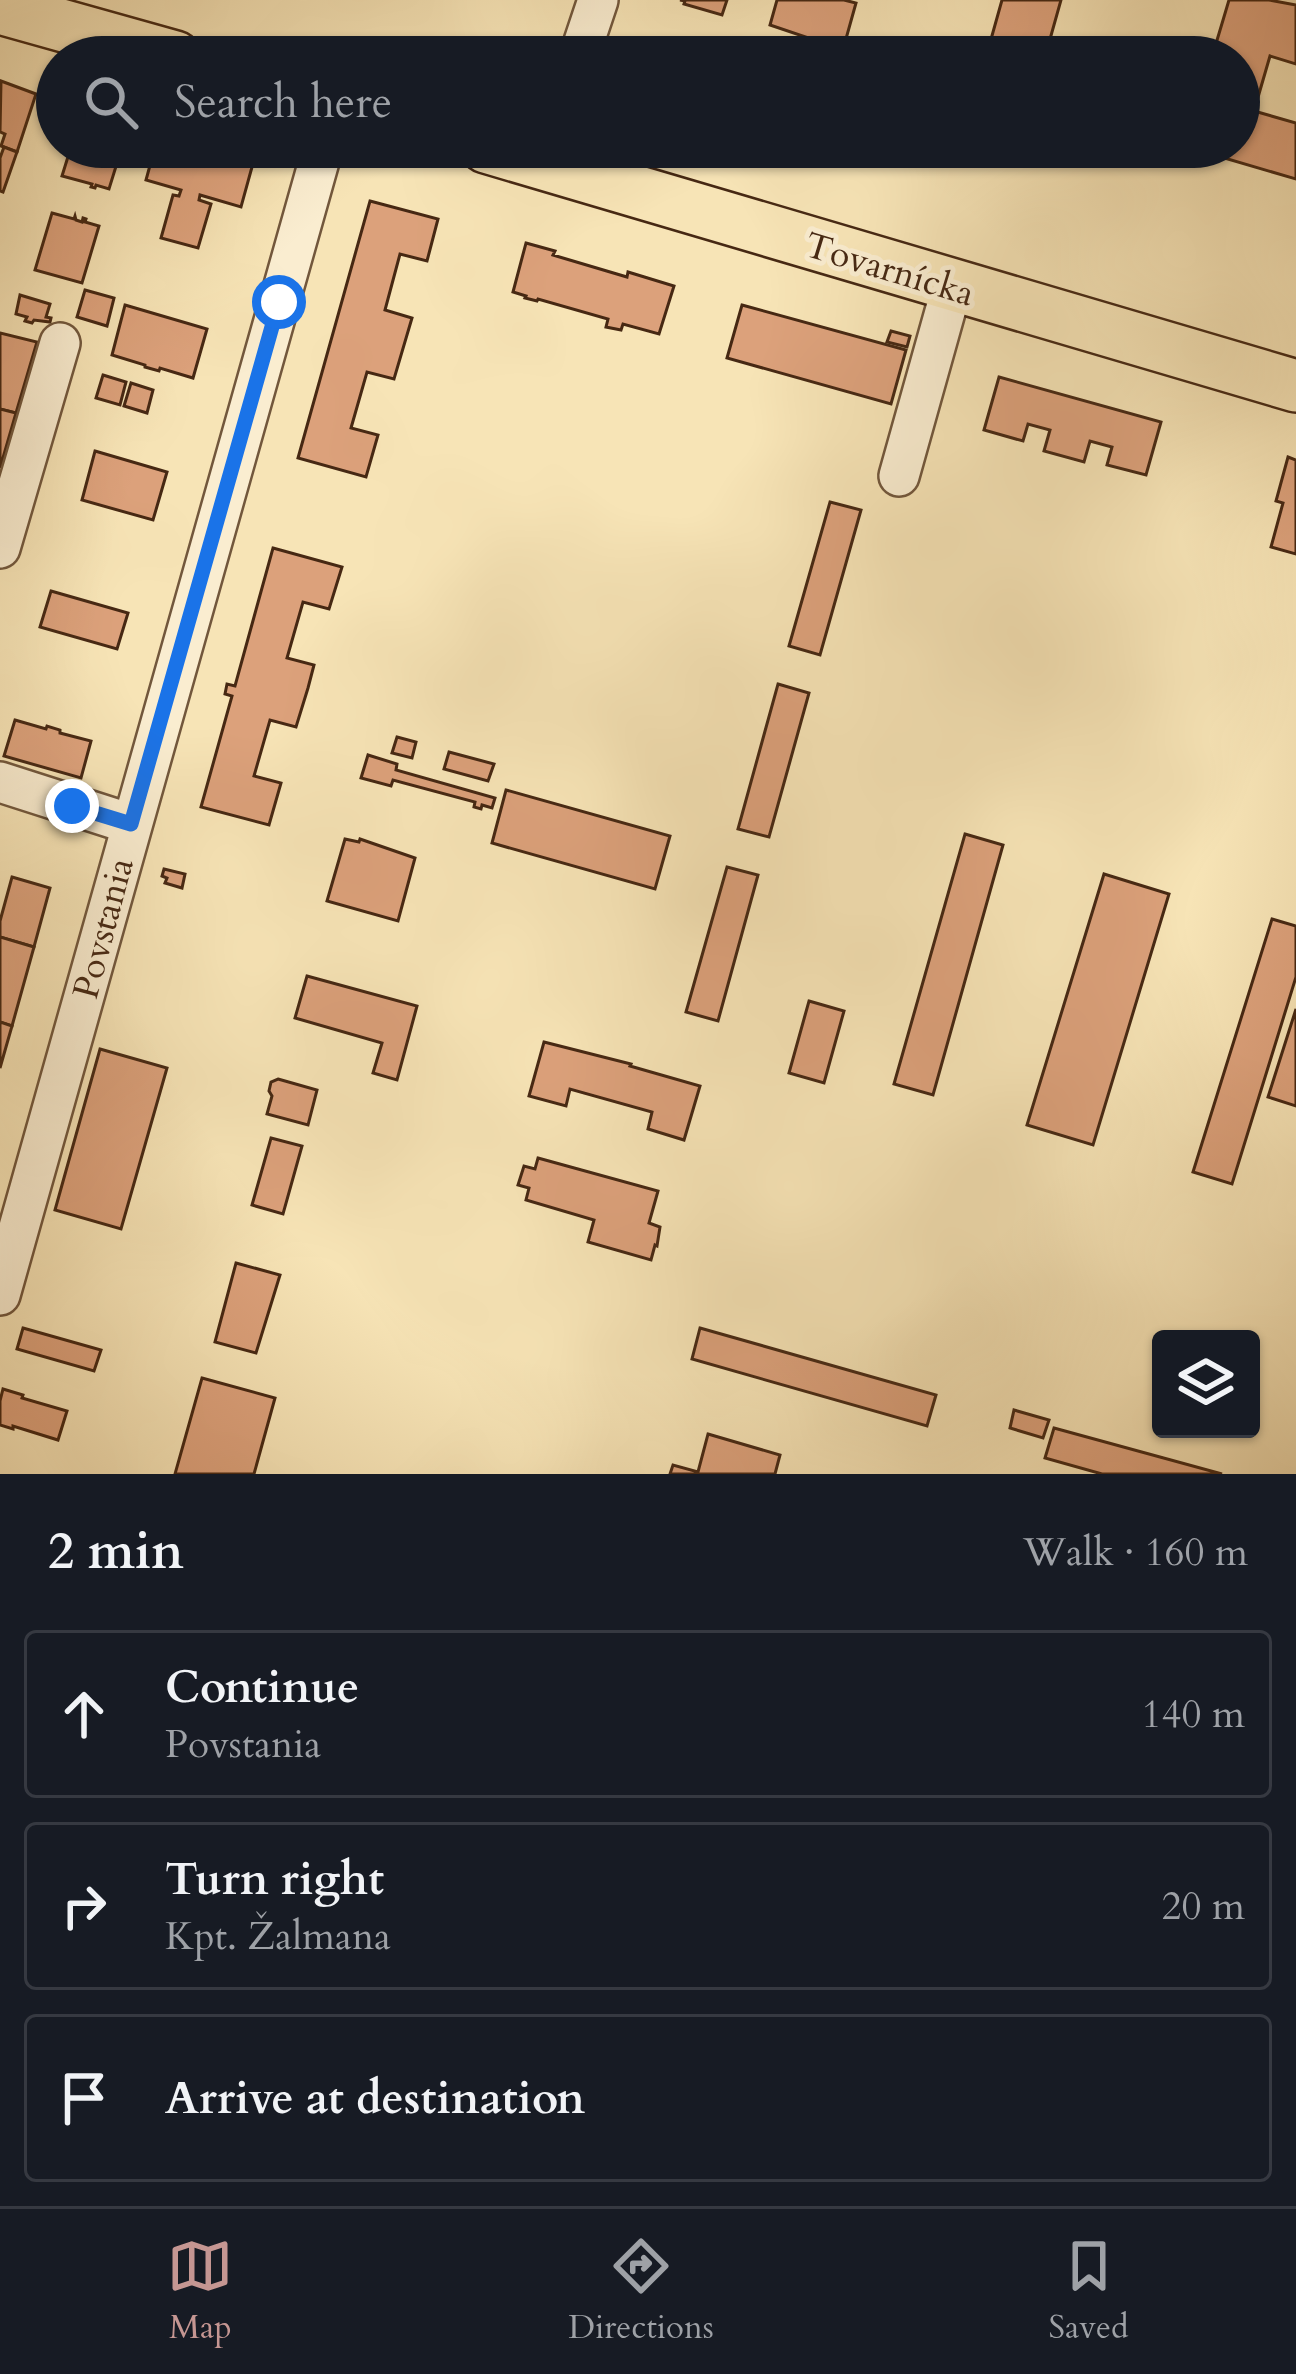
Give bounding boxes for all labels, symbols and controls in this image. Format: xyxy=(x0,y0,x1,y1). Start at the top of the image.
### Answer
search box xyxy=(36,36,1260,168)
icon: search xyxy=(78,69,144,135)
text: Search here xyxy=(174,72,392,133)
street label: Tovarnícka xyxy=(799,220,981,319)
route start xyxy=(252,275,306,329)
route end xyxy=(45,779,99,833)
street label: Povstania xyxy=(61,852,146,1004)
map controls xyxy=(1152,1330,1260,1438)
button: layers xyxy=(1152,1330,1260,1438)
text: 2 min xyxy=(48,1517,184,1587)
text: Walk · 160 m xyxy=(1023,1526,1248,1579)
text: Continue xyxy=(165,1657,359,1718)
icon: ahead xyxy=(51,1681,117,1747)
text: 140 m xyxy=(1142,1688,1245,1741)
text: Povstania xyxy=(165,1718,321,1771)
text: Turn right xyxy=(165,1849,384,1910)
icon: right xyxy=(51,1873,117,1939)
text: 20 m xyxy=(1162,1880,1245,1933)
text: Kpt. Žalmana xyxy=(165,1910,391,1963)
icon: arrive xyxy=(51,2065,117,2131)
text: Arrive at destination xyxy=(165,2068,585,2129)
tab: Map xyxy=(167,2233,233,2350)
tab: Directions xyxy=(568,2233,714,2350)
tab: Saved xyxy=(1049,2233,1129,2350)

